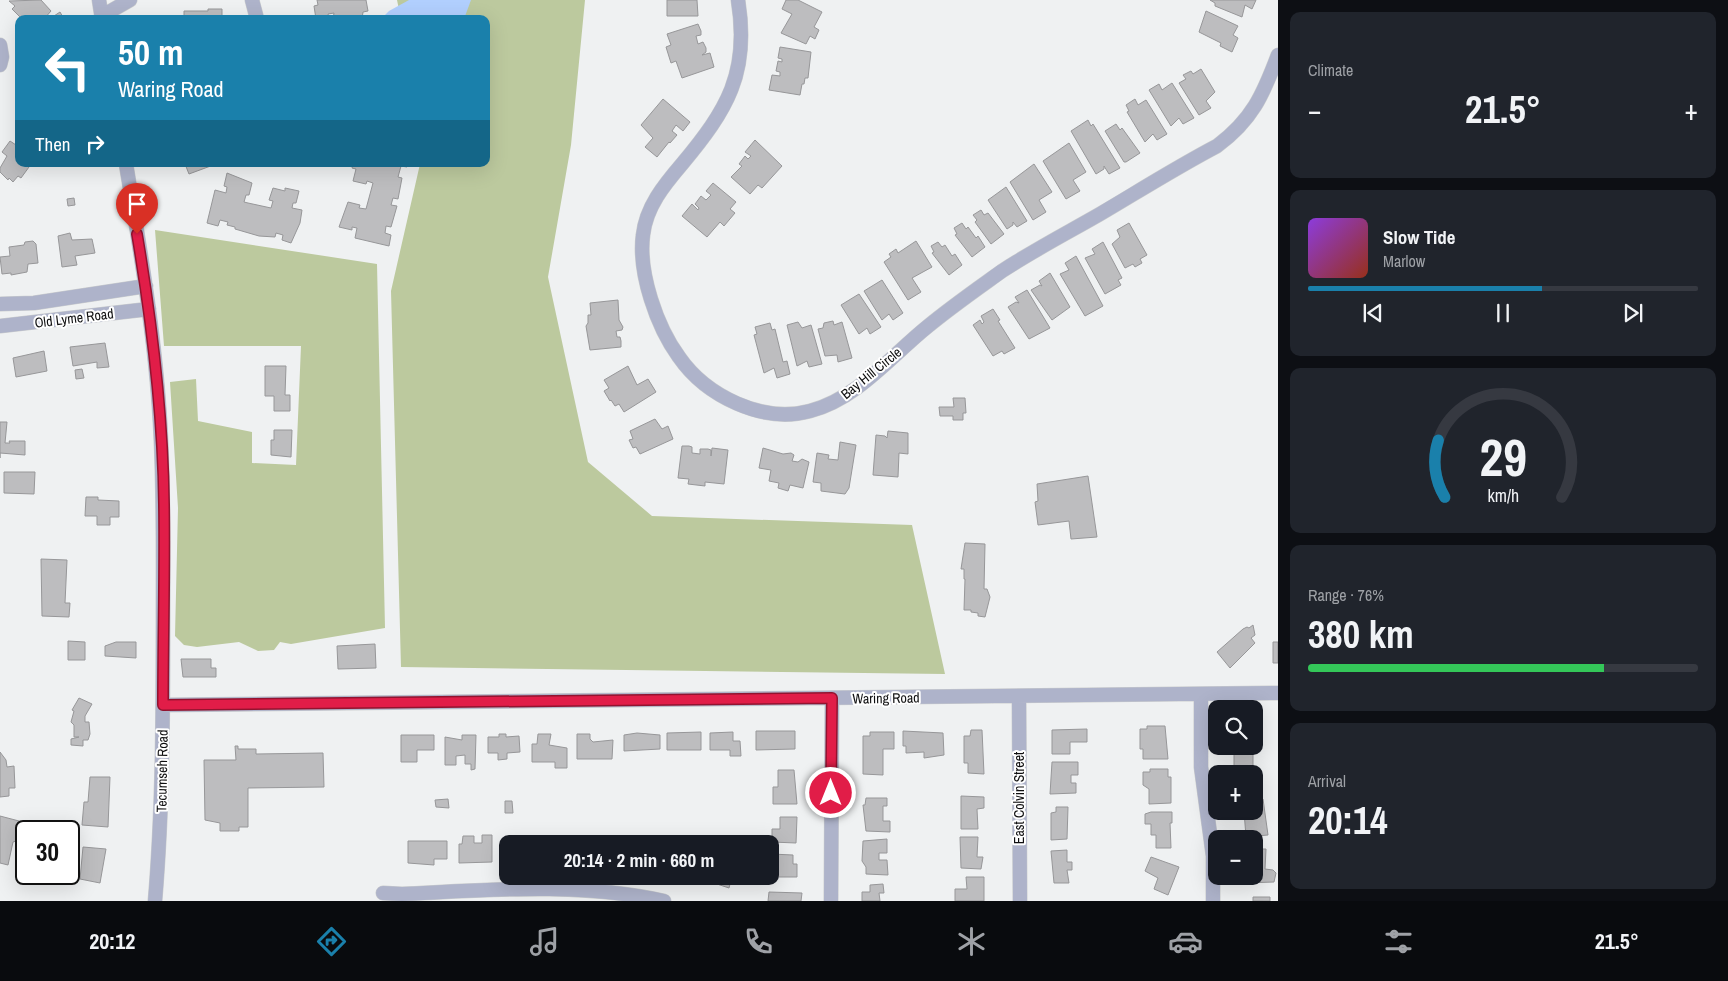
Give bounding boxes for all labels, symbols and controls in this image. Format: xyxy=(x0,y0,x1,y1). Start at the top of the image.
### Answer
text: 50 m xyxy=(118,29,183,76)
icon: left xyxy=(35,35,100,100)
text: Climate xyxy=(1308,59,1353,81)
text: Waring Road xyxy=(118,74,224,104)
text: 21.5° xyxy=(1465,84,1541,135)
text: − xyxy=(1308,91,1321,129)
text: + xyxy=(1685,91,1698,129)
icon: right xyxy=(81,130,109,158)
text: Then xyxy=(35,131,71,157)
pin xyxy=(116,183,158,234)
icon: arrive xyxy=(123,190,151,218)
text: Slow Tide xyxy=(1383,224,1455,250)
text: Marlow xyxy=(1383,250,1425,272)
icon: previous xyxy=(1359,299,1387,327)
icon: pause xyxy=(1489,299,1517,327)
icon: next xyxy=(1619,299,1647,327)
street label: Old Lyme Road xyxy=(34,304,114,332)
street label: Bay Hill Circle xyxy=(837,343,905,403)
text: 29 xyxy=(1479,422,1527,492)
text: km/h xyxy=(1487,484,1519,508)
text: Range · 76% xyxy=(1308,584,1384,606)
text: 380 km xyxy=(1308,609,1414,660)
street label: Waring Road xyxy=(852,688,920,708)
map controls xyxy=(1208,700,1263,885)
button: search xyxy=(1208,700,1263,755)
street label: Tecumseh Road xyxy=(152,729,172,813)
street label: East Colvin Street xyxy=(1010,752,1028,844)
button: + xyxy=(1208,765,1263,820)
position arrow xyxy=(804,766,856,818)
text: Arrival xyxy=(1308,770,1346,792)
text: 20:14 xyxy=(1308,795,1388,846)
speed limit sign: 30 xyxy=(15,820,80,885)
button: − xyxy=(1208,830,1263,885)
text: 20:14 · 2 min · 660 m xyxy=(564,847,714,873)
icon: directions xyxy=(314,924,349,959)
icon: music xyxy=(527,924,562,959)
icon: phone xyxy=(741,924,776,959)
icon: climate xyxy=(954,924,989,959)
icon: car xyxy=(1168,924,1203,959)
icon: filters xyxy=(1381,924,1416,959)
text: 20:12 xyxy=(89,926,135,956)
text: 21.5° xyxy=(1595,926,1639,956)

